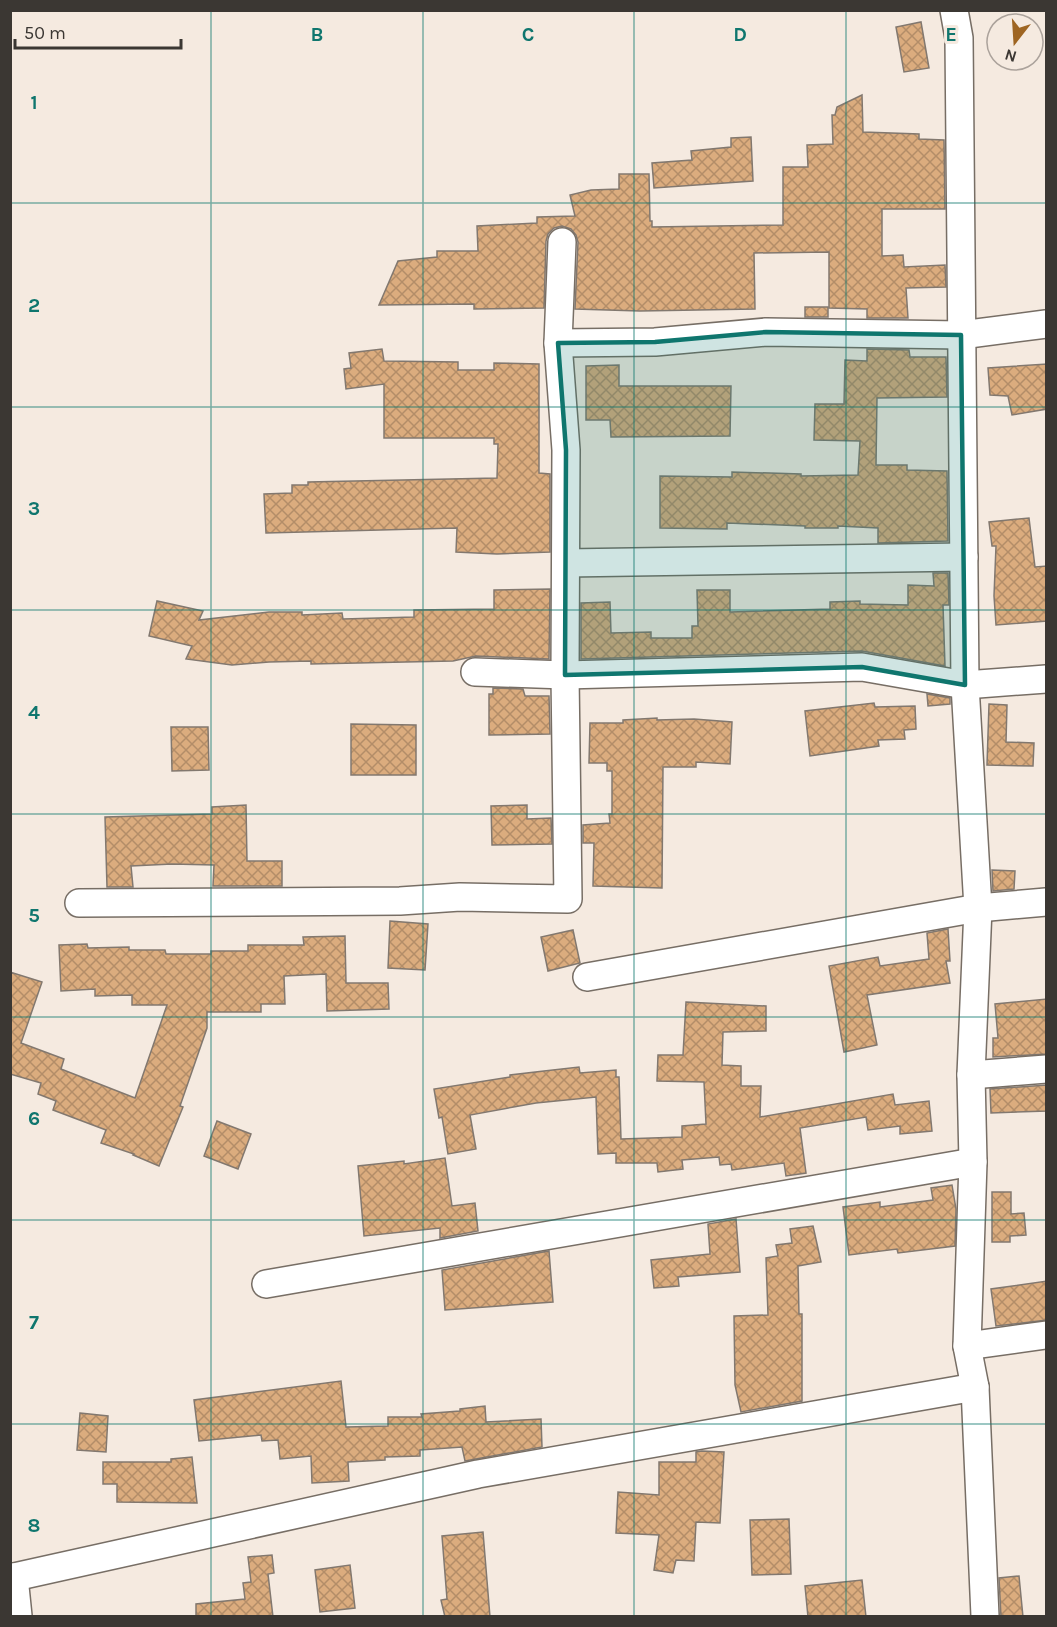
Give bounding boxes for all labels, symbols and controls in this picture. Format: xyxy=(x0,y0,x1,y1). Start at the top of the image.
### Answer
scale bar xyxy=(15,12,182,50)
north arrow xyxy=(985,12,1045,72)
text: 50 m xyxy=(24,22,66,44)
text: B xyxy=(311,23,323,46)
text: C xyxy=(522,23,534,46)
text: D xyxy=(733,23,747,46)
text: E xyxy=(945,23,957,46)
text: N xyxy=(1002,45,1019,67)
text: 1 xyxy=(30,91,38,114)
text: 2 xyxy=(28,294,40,317)
text: 3 xyxy=(28,497,40,520)
text: 4 xyxy=(28,701,40,724)
text: 5 xyxy=(28,904,40,927)
text: 6 xyxy=(28,1107,40,1130)
text: 7 xyxy=(29,1311,39,1334)
text: 8 xyxy=(28,1514,40,1537)

